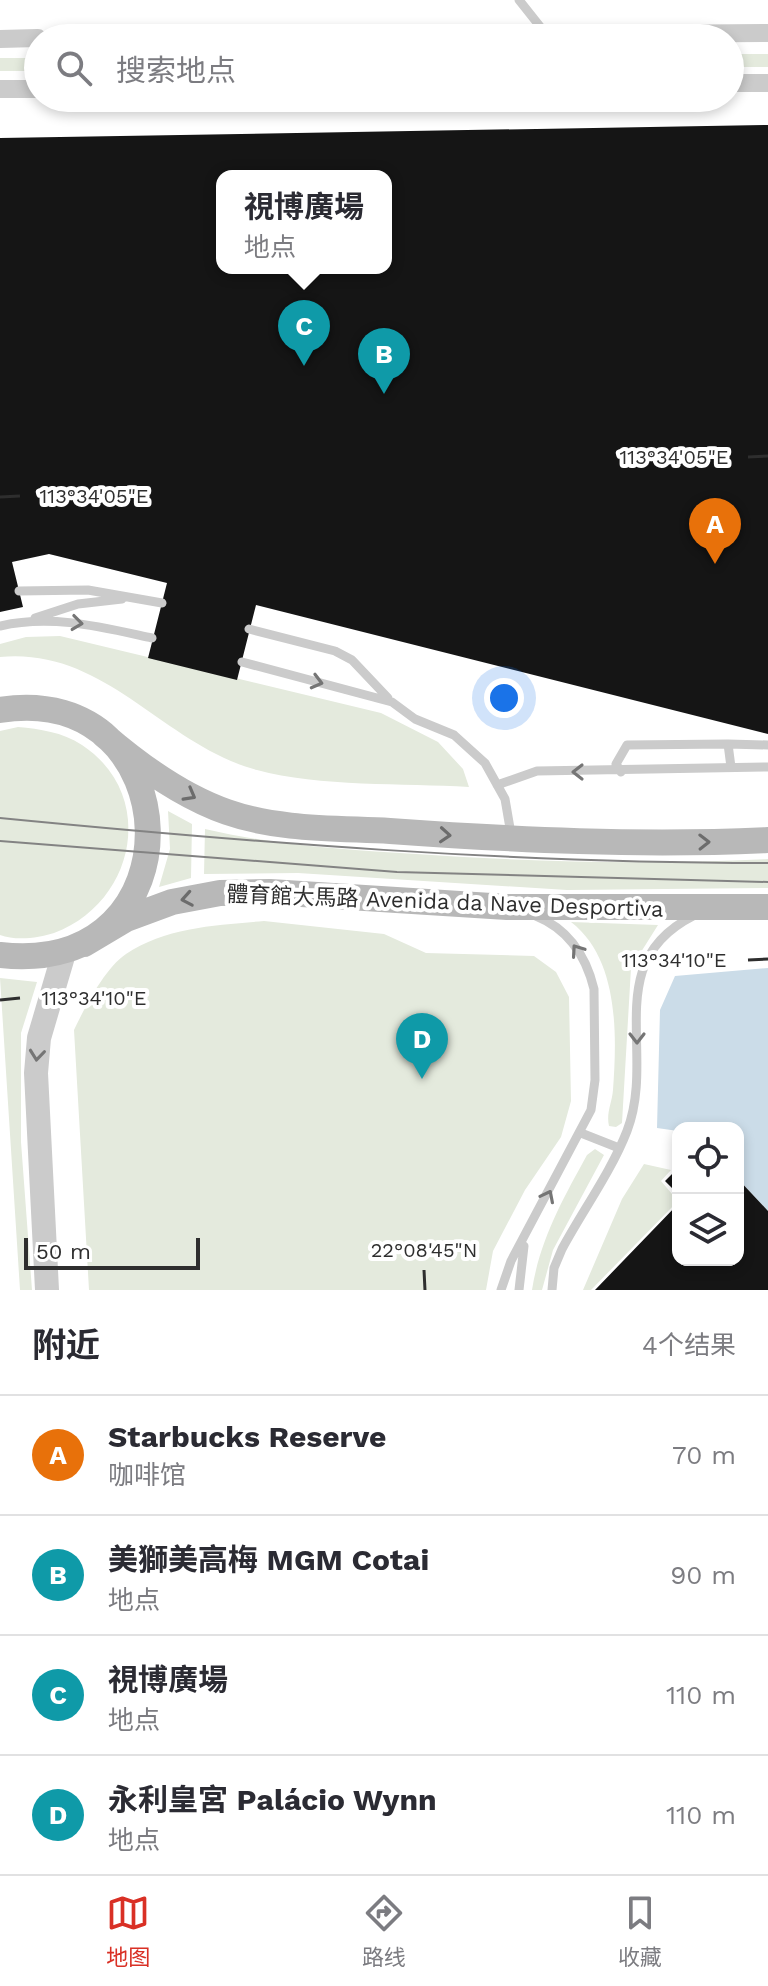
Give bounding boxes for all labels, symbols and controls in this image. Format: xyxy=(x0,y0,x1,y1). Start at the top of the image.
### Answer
search box xyxy=(24,24,744,112)
icon: search xyxy=(52,46,96,90)
text: 搜索地点 xyxy=(116,53,236,88)
popup xyxy=(216,170,392,274)
text: 視博廣場 xyxy=(244,189,364,224)
text: 地点 xyxy=(244,232,296,262)
pin: C xyxy=(278,300,330,366)
pin: B xyxy=(358,328,410,394)
text: 113°34'05"E xyxy=(620,445,728,469)
text: 113°34'05"E xyxy=(40,484,148,508)
pin: A xyxy=(689,498,741,564)
one-way arrow xyxy=(71,614,84,631)
one-way arrow xyxy=(310,673,324,689)
your location xyxy=(484,678,524,718)
one-way arrow xyxy=(571,763,584,781)
one-way arrow xyxy=(182,785,196,801)
one-way arrow xyxy=(439,826,452,843)
one-way arrow xyxy=(698,834,711,851)
street label: 體育館大馬路 Avenida da Nave Desportiva xyxy=(226,881,664,922)
one-way arrow xyxy=(180,890,194,907)
one-way arrow xyxy=(572,945,587,959)
text: 113°34'10"E xyxy=(621,948,727,972)
text: 113°34'10"E xyxy=(41,986,147,1010)
pin: D xyxy=(396,1013,448,1079)
one-way arrow xyxy=(628,1032,646,1045)
one-way arrow xyxy=(29,1049,46,1062)
map controls xyxy=(672,1122,744,1266)
button: locate xyxy=(672,1122,744,1194)
one-way arrow xyxy=(539,1189,554,1204)
button: layers xyxy=(672,1194,744,1266)
scale bar xyxy=(24,1234,200,1270)
text: 22°08'45"N xyxy=(371,1238,477,1262)
text: 50 m xyxy=(36,1239,91,1264)
text: 附近 xyxy=(32,1325,100,1365)
text: 4个结果 xyxy=(642,1330,736,1360)
text: Starbucks Reserve xyxy=(108,1419,386,1454)
text: A xyxy=(49,1440,67,1470)
text: 70 m xyxy=(672,1440,736,1470)
text: 咖啡馆 xyxy=(108,1460,186,1490)
text: 美獅美高梅 MGM Cotai xyxy=(108,1542,429,1577)
text: B xyxy=(49,1560,67,1590)
text: 90 m xyxy=(670,1560,736,1590)
text: 地点 xyxy=(108,1585,160,1615)
text: 視博廣場 xyxy=(108,1662,228,1697)
text: C xyxy=(49,1680,67,1710)
text: 110 m xyxy=(666,1680,736,1710)
text: 地点 xyxy=(108,1705,160,1735)
text: 永利皇宮 Palácio Wynn xyxy=(108,1782,437,1817)
text: D xyxy=(49,1800,67,1830)
text: 110 m xyxy=(666,1800,736,1830)
text: 地点 xyxy=(108,1825,160,1855)
tab: 地图 xyxy=(106,1891,150,1971)
tab: 路线 xyxy=(362,1891,406,1971)
tab: 收藏 xyxy=(618,1891,662,1971)

